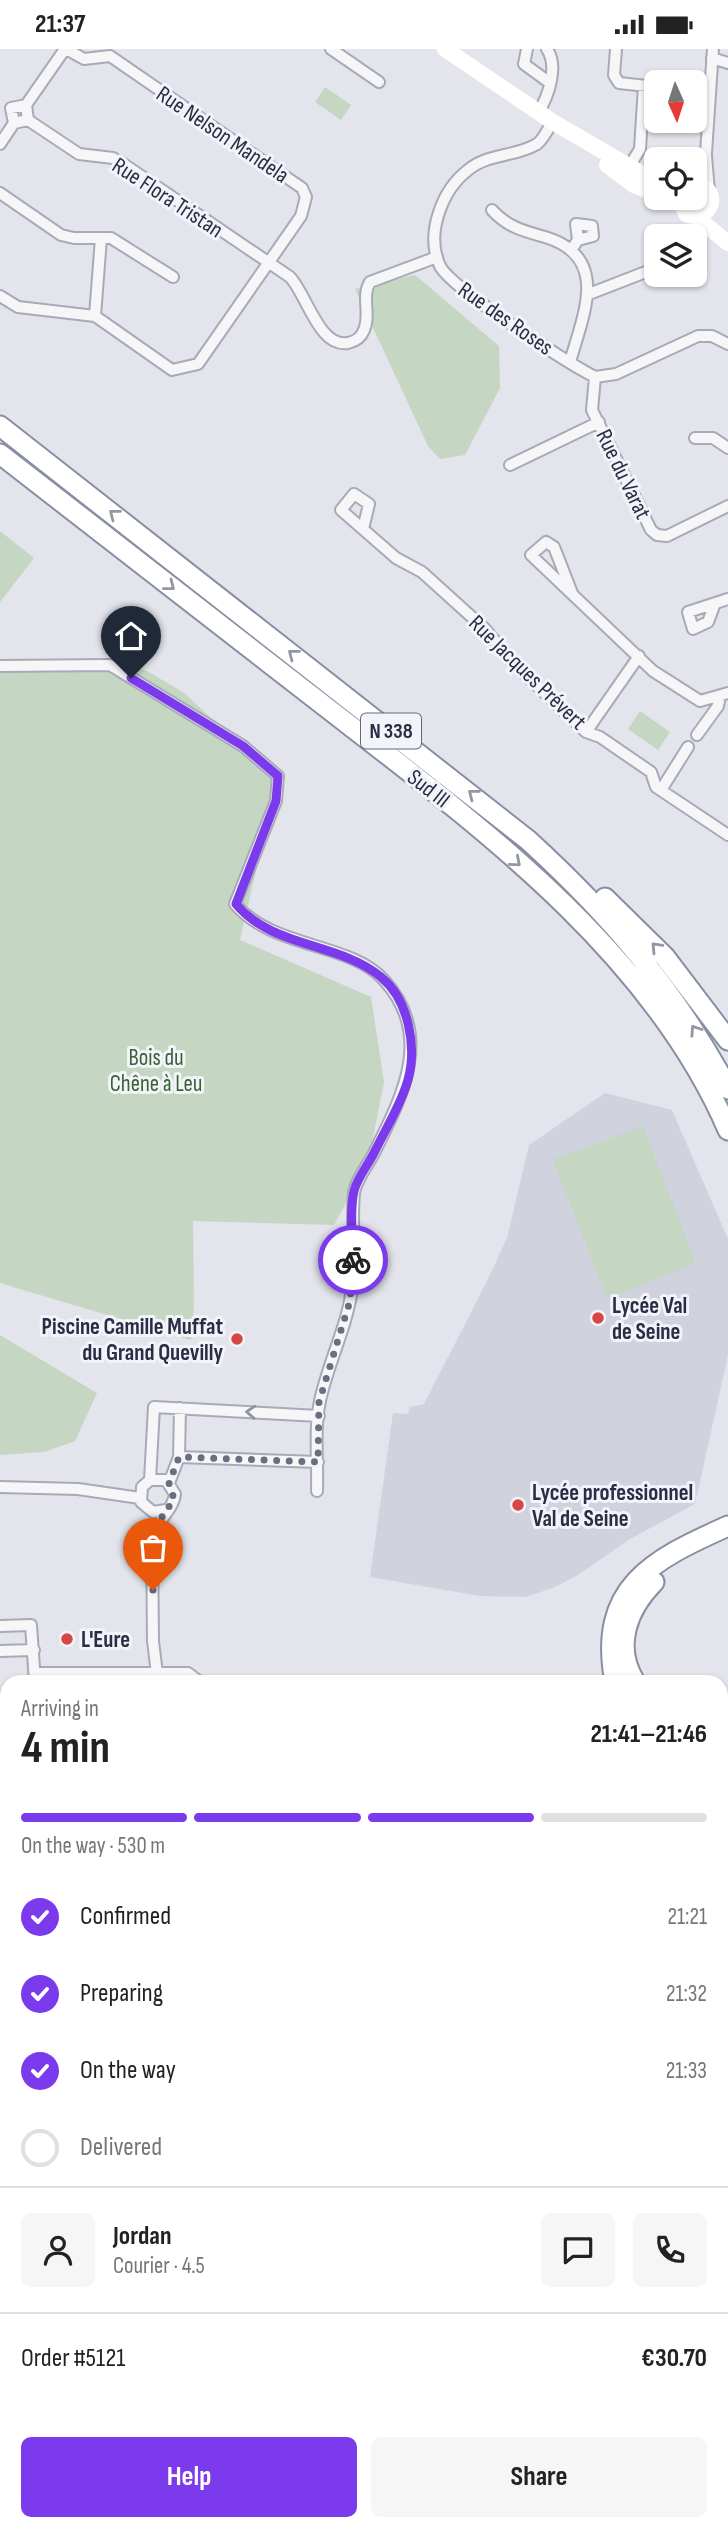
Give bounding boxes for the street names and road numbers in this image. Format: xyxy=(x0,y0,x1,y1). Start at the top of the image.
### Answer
street label: Rue Nelson Mandela xyxy=(151,80,294,190)
street label: Rue Flora Tristan xyxy=(107,152,228,244)
street label: Rue des Roses xyxy=(453,276,558,362)
street label: Rue du Varat xyxy=(589,425,657,524)
street label: Rue Jacques Prévert xyxy=(463,609,592,736)
road number: N 338 xyxy=(361,713,421,749)
street label: Sud III xyxy=(401,763,455,814)

